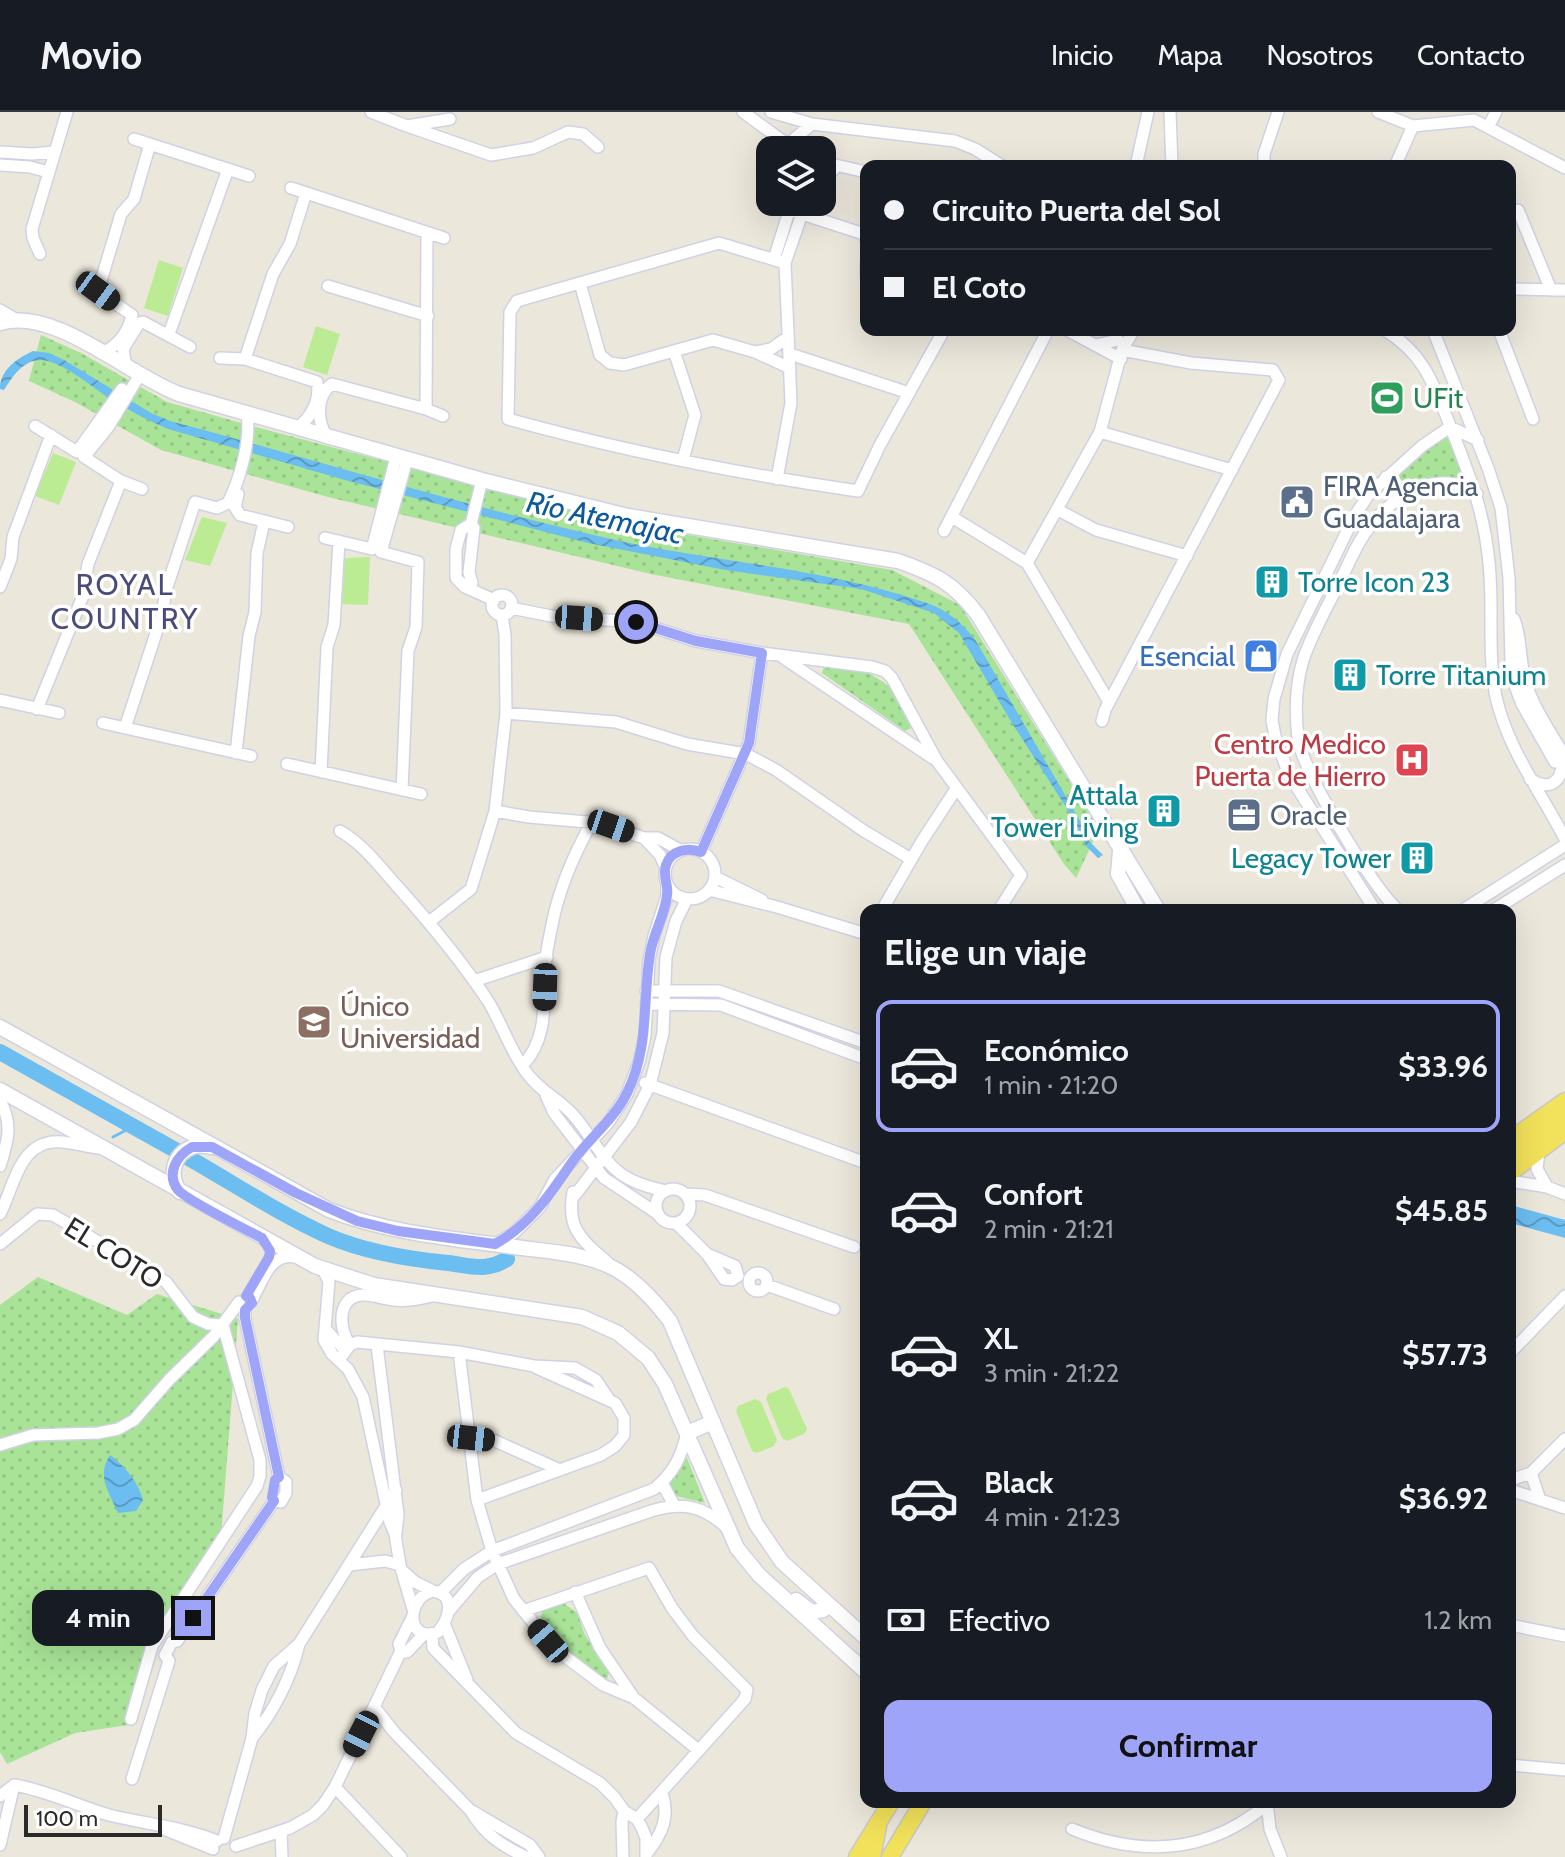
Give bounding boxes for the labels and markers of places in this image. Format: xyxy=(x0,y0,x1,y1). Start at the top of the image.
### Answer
sports icon: UFit xyxy=(1368,379,1406,417)
place label: UFit xyxy=(1413,381,1463,415)
place label: FIRA Agencia Guadalajara xyxy=(1323,469,1479,535)
public building icon: FIRA Agencia Guadalajara xyxy=(1278,483,1316,521)
building icon: Torre Icon 23 xyxy=(1253,563,1291,601)
place label: Torre Icon 23 xyxy=(1298,565,1451,599)
shop icon: Esencial xyxy=(1242,637,1280,675)
place label: Esencial xyxy=(1139,639,1235,673)
building icon: Torre Titanium xyxy=(1331,656,1369,694)
place label: Torre Titanium xyxy=(1376,658,1546,692)
place label: Centro Medico Puerta de Hierro xyxy=(1194,727,1386,793)
hospital icon: Centro Medico Puerta de Hierro xyxy=(1393,741,1431,779)
place label: Attala Tower Living xyxy=(991,778,1139,844)
building icon: Attala Tower Living xyxy=(1145,792,1183,830)
office icon: Oracle xyxy=(1225,796,1263,834)
place label: Oracle xyxy=(1270,798,1347,832)
building icon: Legacy Tower xyxy=(1398,839,1436,877)
place label: Legacy Tower xyxy=(1231,841,1391,875)
place label: Único Universidad xyxy=(340,989,480,1055)
school or university icon: Único Universidad xyxy=(295,1003,333,1041)

